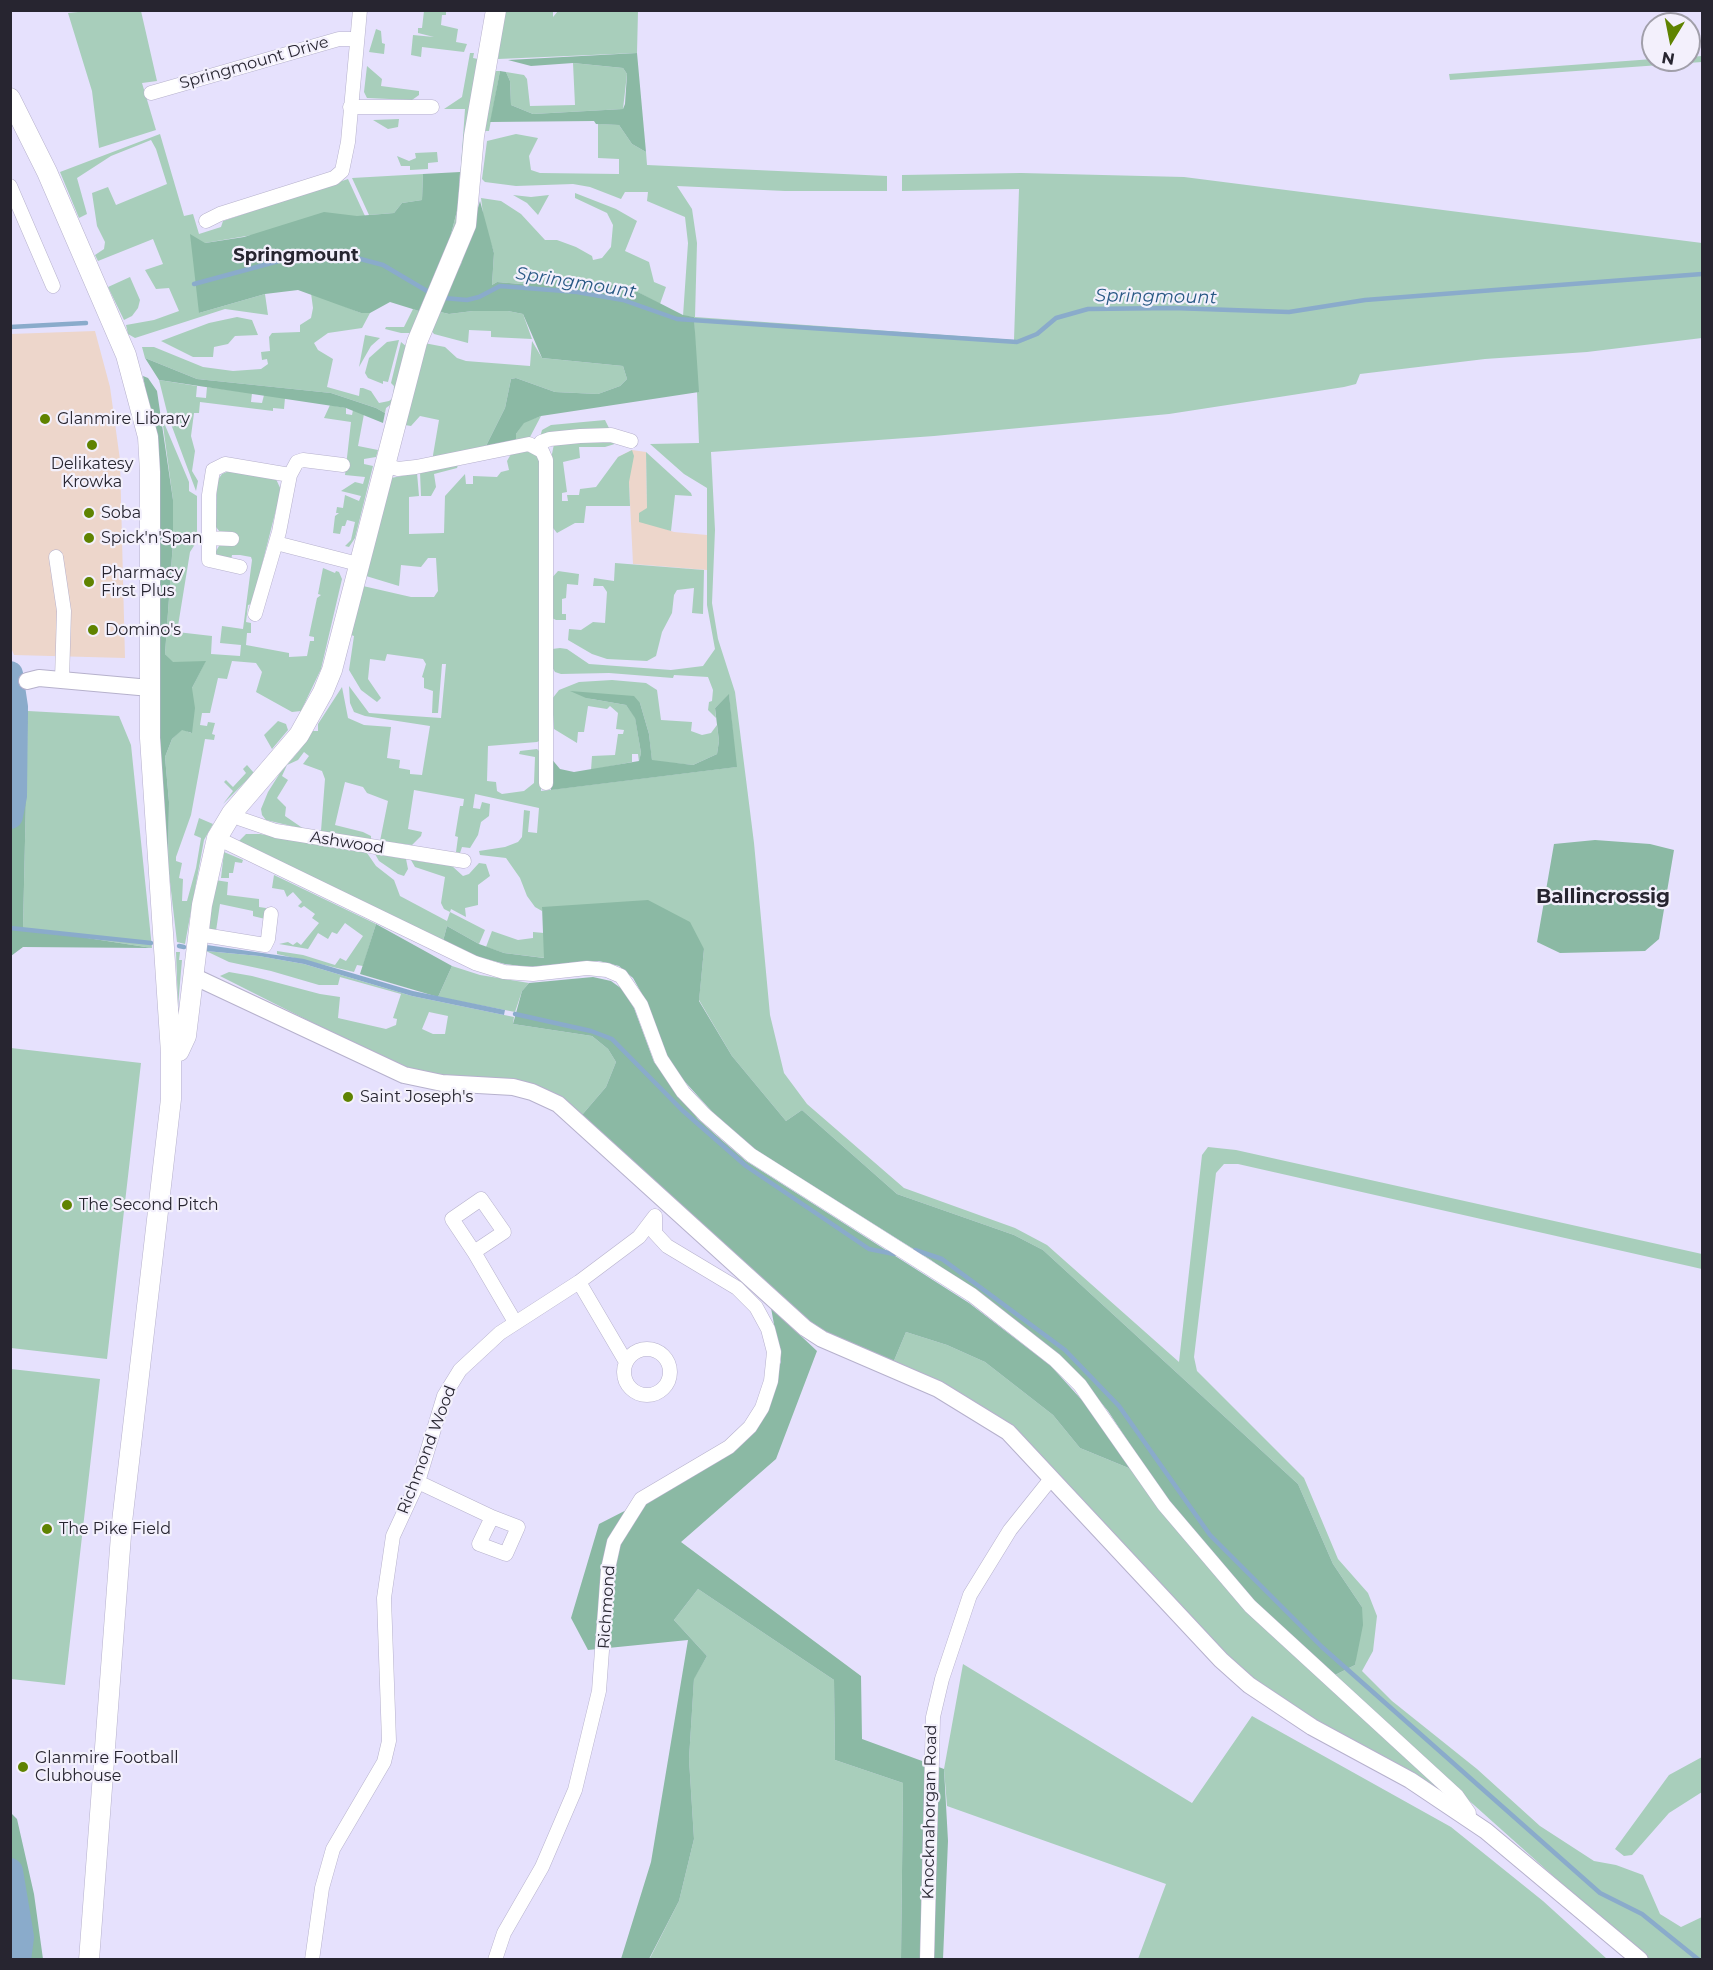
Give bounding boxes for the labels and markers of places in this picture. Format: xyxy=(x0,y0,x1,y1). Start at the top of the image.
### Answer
place label: Glanmire Library xyxy=(57,409,190,429)
marker: Glanmire Library xyxy=(38,412,52,426)
marker: Delikatesy Krowka xyxy=(85,438,99,452)
place label: Delikatesy Krowka xyxy=(51,454,133,492)
place label: Soba xyxy=(101,503,141,523)
marker: Soba xyxy=(82,506,96,520)
place label: Spick'n'Span xyxy=(101,528,203,548)
marker: Spick'n'Span xyxy=(82,531,96,545)
place label: Pharmacy First Plus xyxy=(101,563,183,601)
marker: Pharmacy First Plus xyxy=(82,575,96,589)
place label: Domino's xyxy=(105,620,181,640)
marker: Domino's xyxy=(86,623,100,637)
place label: Saint Joseph's xyxy=(360,1087,473,1107)
marker: Saint Joseph's xyxy=(341,1090,355,1104)
place label: The Second Pitch xyxy=(79,1195,219,1215)
marker: The Second Pitch xyxy=(60,1198,74,1212)
place label: The Pike Field xyxy=(59,1519,171,1539)
marker: The Pike Field xyxy=(40,1522,54,1536)
place label: Glanmire Football Clubhouse xyxy=(35,1748,179,1786)
marker: Glanmire Football Clubhouse xyxy=(16,1760,30,1774)

